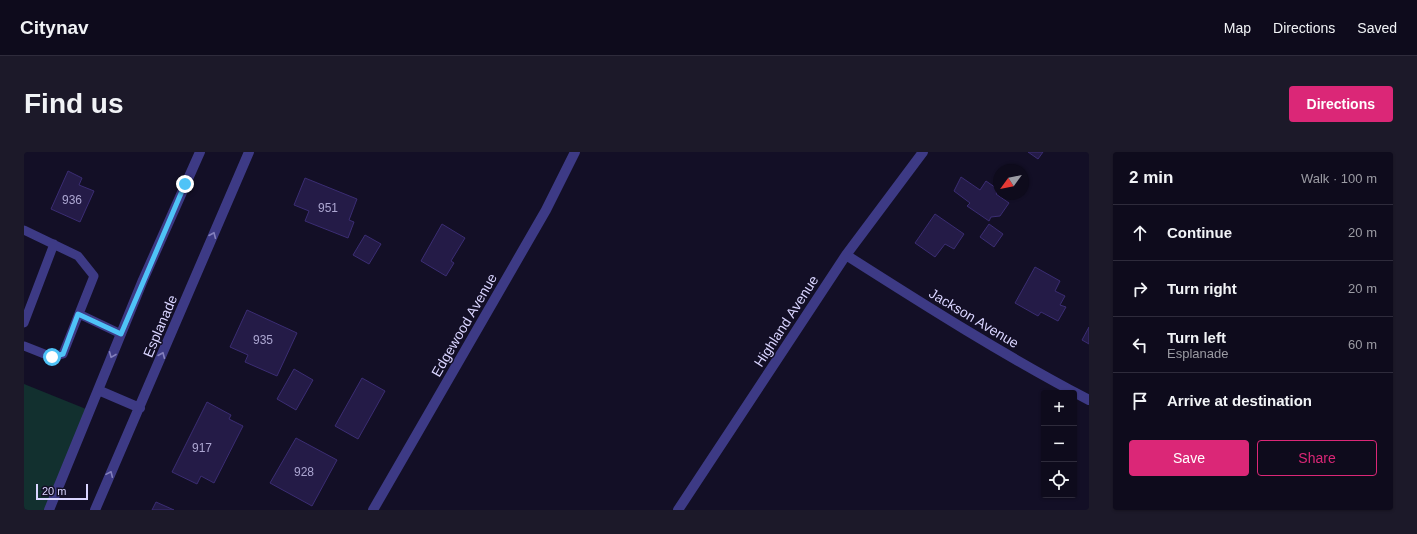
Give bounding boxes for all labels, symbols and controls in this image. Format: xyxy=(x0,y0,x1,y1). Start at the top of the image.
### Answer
text: Citynav xyxy=(20,17,89,38)
text: Map xyxy=(1224,20,1251,36)
text: Directions xyxy=(1273,20,1335,36)
text: Saved xyxy=(1357,20,1397,36)
button: Directions xyxy=(1289,86,1393,122)
text: Find us xyxy=(24,88,124,119)
north arrow xyxy=(993,164,1029,200)
text: 2 min xyxy=(1129,168,1173,187)
text: Walk · 100 m xyxy=(1301,171,1377,186)
route end xyxy=(176,175,194,193)
house number: 936 xyxy=(62,193,82,207)
house number: 951 xyxy=(318,201,338,215)
icon: ahead xyxy=(1129,222,1151,244)
text: Continue xyxy=(1167,224,1232,241)
text: 20 m xyxy=(1348,225,1377,240)
one-way arrow xyxy=(209,232,217,239)
street label: Edgewood Avenue xyxy=(428,270,500,379)
street label: Highland Avenue xyxy=(751,272,822,370)
icon: right xyxy=(1129,278,1151,300)
text: Turn right xyxy=(1167,280,1237,297)
text: 20 m xyxy=(1348,281,1377,296)
street label: Jackson Avenue xyxy=(926,285,1022,351)
street label: Esplanade xyxy=(140,292,180,360)
text: Turn left xyxy=(1167,329,1226,346)
house number: 935 xyxy=(253,333,273,347)
icon: left xyxy=(1129,334,1151,356)
text: 60 m xyxy=(1348,337,1377,352)
text: Esplanade xyxy=(1167,346,1228,361)
route start xyxy=(43,348,61,366)
one-way arrow xyxy=(109,351,117,358)
one-way arrow xyxy=(157,352,165,359)
map controls xyxy=(1041,390,1077,498)
button: + xyxy=(1041,390,1077,426)
icon: arrive xyxy=(1129,390,1151,412)
text: Arrive at destination xyxy=(1167,392,1312,409)
button: − xyxy=(1041,426,1077,462)
button: Save xyxy=(1129,440,1249,476)
button: Share xyxy=(1257,440,1377,476)
house number: 917 xyxy=(192,441,212,455)
button: locate xyxy=(1041,462,1077,498)
house number: 928 xyxy=(294,465,314,479)
one-way arrow xyxy=(106,471,114,478)
scale bar xyxy=(36,482,88,501)
text: 20 m xyxy=(42,485,66,497)

